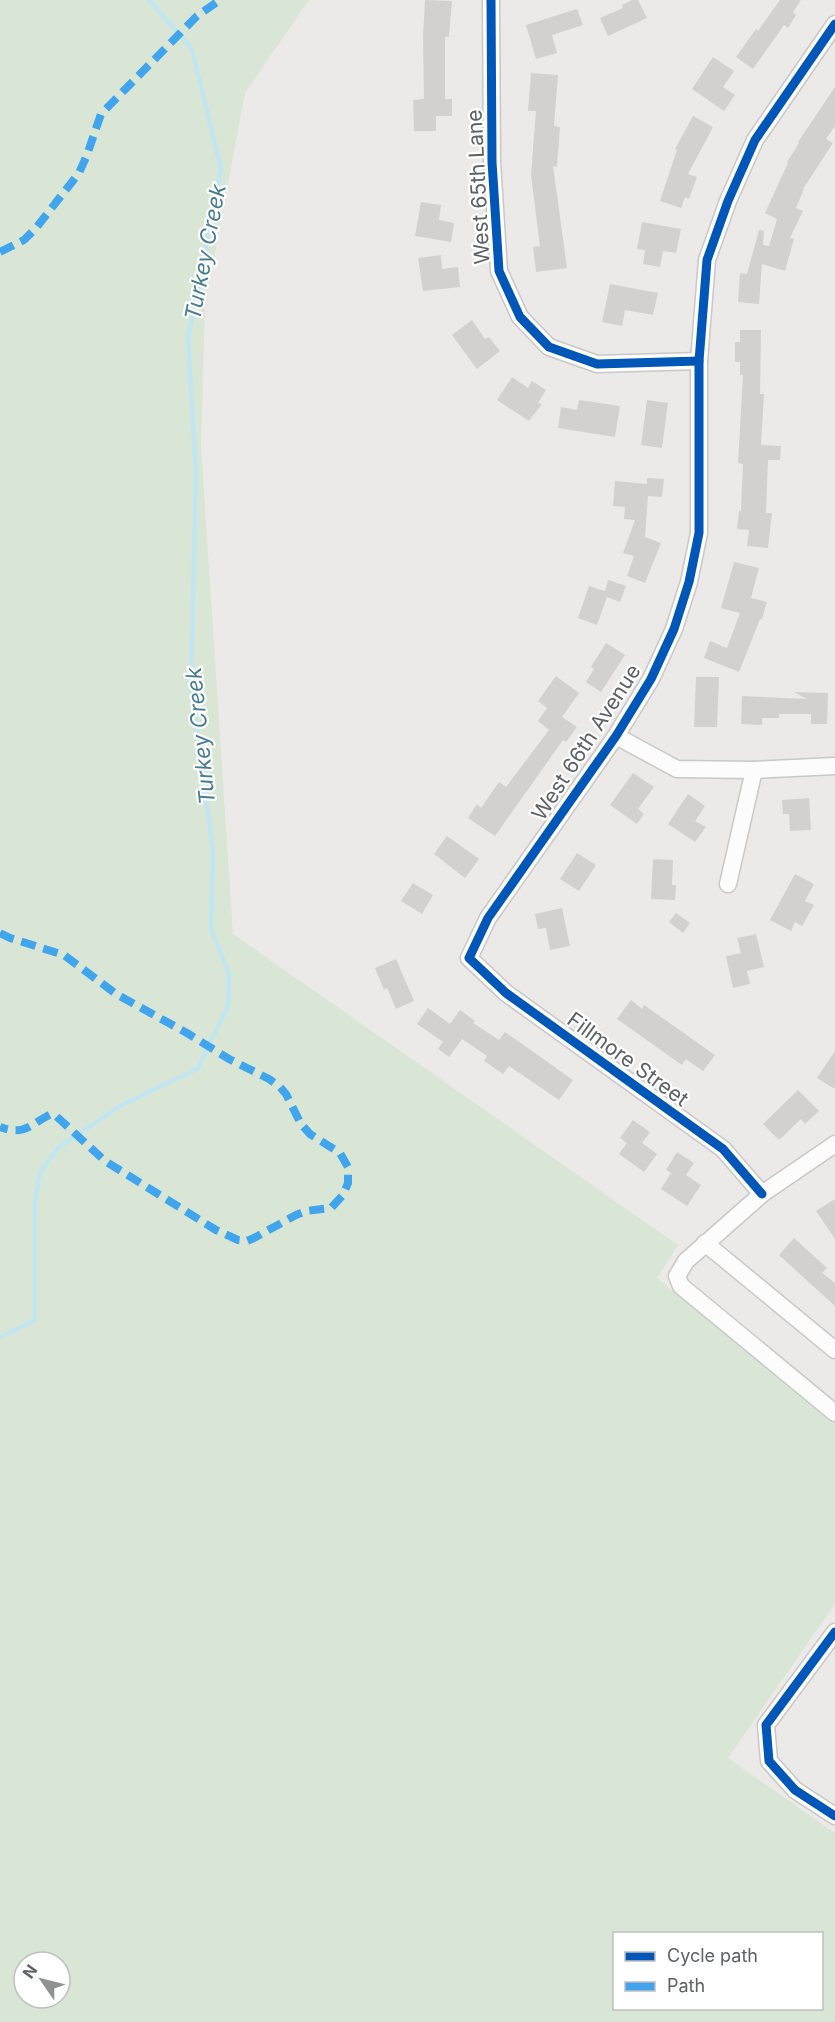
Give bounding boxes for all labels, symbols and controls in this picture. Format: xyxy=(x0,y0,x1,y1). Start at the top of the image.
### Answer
street label: West 65th Lane xyxy=(461,109,495,265)
water label: Turkey Creek xyxy=(179,181,231,322)
street label: West 66th Avenue xyxy=(526,659,646,825)
water label: Turkey Creek xyxy=(180,665,220,806)
street label: Fillmore Street xyxy=(563,1007,694,1111)
legend xyxy=(613,1932,823,2010)
text: Cycle path xyxy=(667,1945,758,1966)
north arrow xyxy=(12,1950,72,2010)
text: N xyxy=(18,1961,41,1982)
text: Path xyxy=(667,1975,705,1996)

